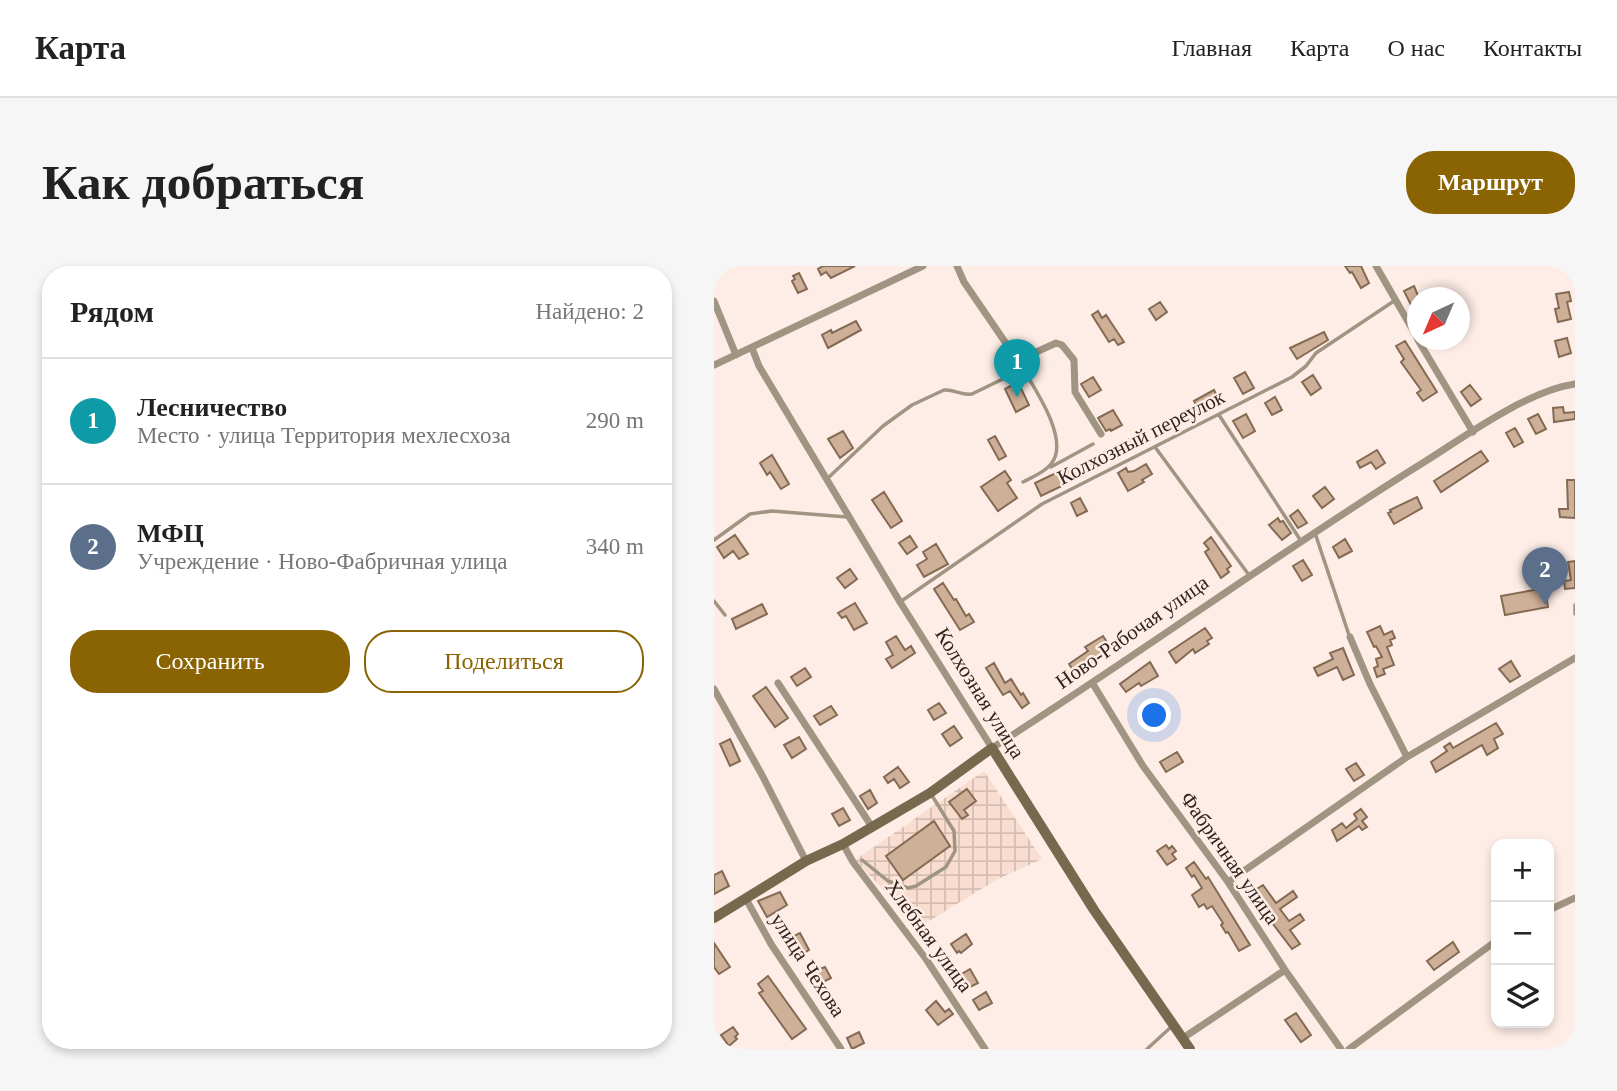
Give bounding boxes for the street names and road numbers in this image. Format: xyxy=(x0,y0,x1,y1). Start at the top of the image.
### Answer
street label: Колхозный переулок xyxy=(1053,384,1229,490)
street label: Ново-Рабочая улица xyxy=(1051,570,1214,694)
street label: Колхозная улица xyxy=(930,623,1030,763)
street label: Фабричная улица xyxy=(1175,787,1285,929)
street label: Хлебная улица xyxy=(880,875,978,997)
street label: улица Чехова xyxy=(766,909,851,1022)

